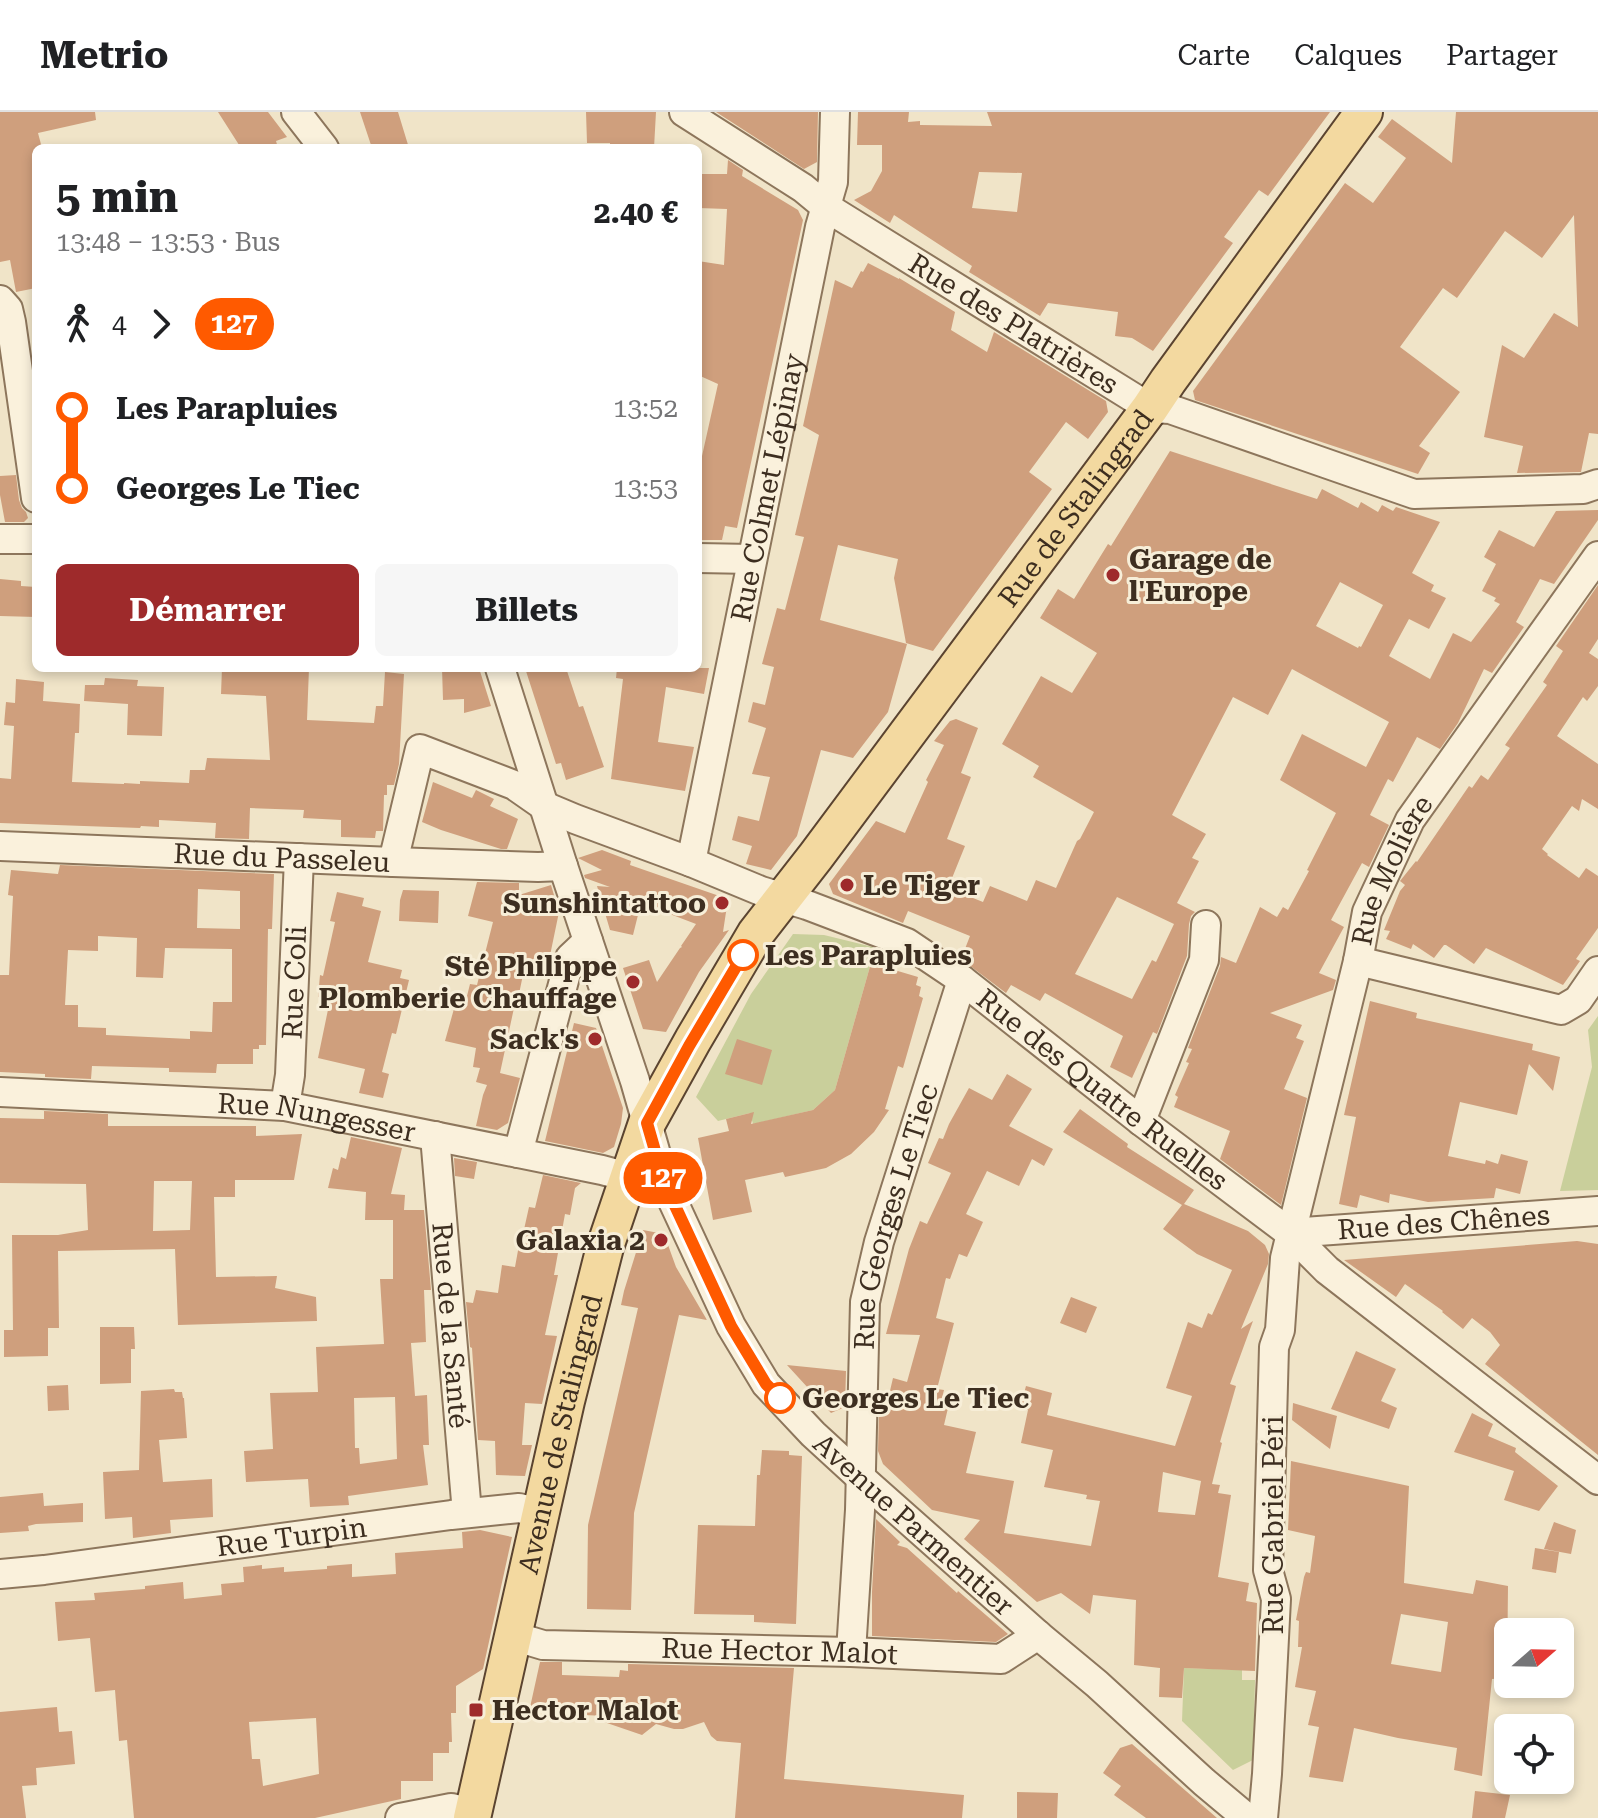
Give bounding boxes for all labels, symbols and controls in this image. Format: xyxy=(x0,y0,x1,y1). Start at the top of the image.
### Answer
text: Metrio xyxy=(40,33,169,77)
text: Carte xyxy=(1178,39,1250,72)
text: Calques xyxy=(1294,39,1402,72)
text: Partager xyxy=(1446,39,1558,72)
text: 5 min xyxy=(56,171,178,223)
text: 2.40 € xyxy=(594,195,678,230)
text: 13:48 – 13:53 · Bus xyxy=(56,227,280,257)
street label: Rue des Platrières xyxy=(903,247,1124,401)
icon: walk xyxy=(56,302,100,346)
icon: forward xyxy=(139,302,183,346)
text: 127 xyxy=(211,307,258,340)
text: 4 xyxy=(112,309,127,339)
street label: Rue Colmet Lépinay xyxy=(724,350,811,625)
text: Les Parapluies xyxy=(116,391,338,426)
text: 13:52 xyxy=(613,393,678,423)
street label: Rue de Stalingrad xyxy=(992,403,1160,613)
text: Georges Le Tiec xyxy=(116,471,360,506)
text: 13:53 xyxy=(613,473,678,503)
place label: Garage de l'Europe xyxy=(1129,543,1272,608)
button: Démarrer xyxy=(56,564,359,656)
button: Billets xyxy=(375,564,678,656)
marker: Garage de l'Europe xyxy=(1104,566,1122,584)
street label: Rue Molière xyxy=(1345,789,1440,948)
street label: Rue du Passeleu xyxy=(173,837,391,879)
place label: Le Tiger xyxy=(863,869,980,902)
marker: Le Tiger xyxy=(838,876,856,894)
place label: Sunshintattoo xyxy=(503,887,706,920)
marker: Sunshintattoo xyxy=(713,894,731,912)
street label: Rue Coli xyxy=(275,925,313,1040)
place label: Les Parapluies xyxy=(765,939,972,972)
marker: Les Parapluies xyxy=(728,940,758,970)
place label: Sté Philippe Plomberie Chauffage xyxy=(319,950,617,1015)
marker: Sté Philippe Plomberie Chauffage xyxy=(624,973,642,991)
street label: Rue des Quatre Ruelles xyxy=(970,982,1234,1197)
place label: Sack's xyxy=(490,1023,579,1056)
marker: Sack's xyxy=(586,1030,604,1048)
street label: Rue Georges Le Tiec xyxy=(848,1079,945,1350)
street label: Rue Nungesser xyxy=(217,1087,418,1149)
line badge: 127 xyxy=(617,1152,709,1204)
text: 127 xyxy=(639,1161,687,1194)
street label: Rue des Chênes xyxy=(1336,1198,1551,1247)
street label: Rue de la Santé xyxy=(425,1221,476,1430)
place label: Galaxia 2 xyxy=(516,1224,645,1257)
marker: Galaxia 2 xyxy=(652,1231,670,1249)
street label: Avenue de Stalingrad xyxy=(512,1291,609,1577)
place label: Georges Le Tiec xyxy=(802,1382,1030,1415)
marker: Georges Le Tiec xyxy=(765,1383,795,1413)
street label: Rue Gabriel Péri xyxy=(1257,1416,1290,1634)
street label: Avenue Parmentier xyxy=(807,1427,1020,1622)
street label: Rue Turpin xyxy=(214,1511,369,1564)
north arrow xyxy=(1494,1618,1574,1698)
map controls xyxy=(1494,1618,1574,1794)
street label: Rue Hector Malot xyxy=(661,1632,899,1671)
place label: Hector Malot xyxy=(492,1694,679,1727)
marker: Hector Malot xyxy=(467,1701,485,1719)
button: locate xyxy=(1494,1714,1574,1794)

